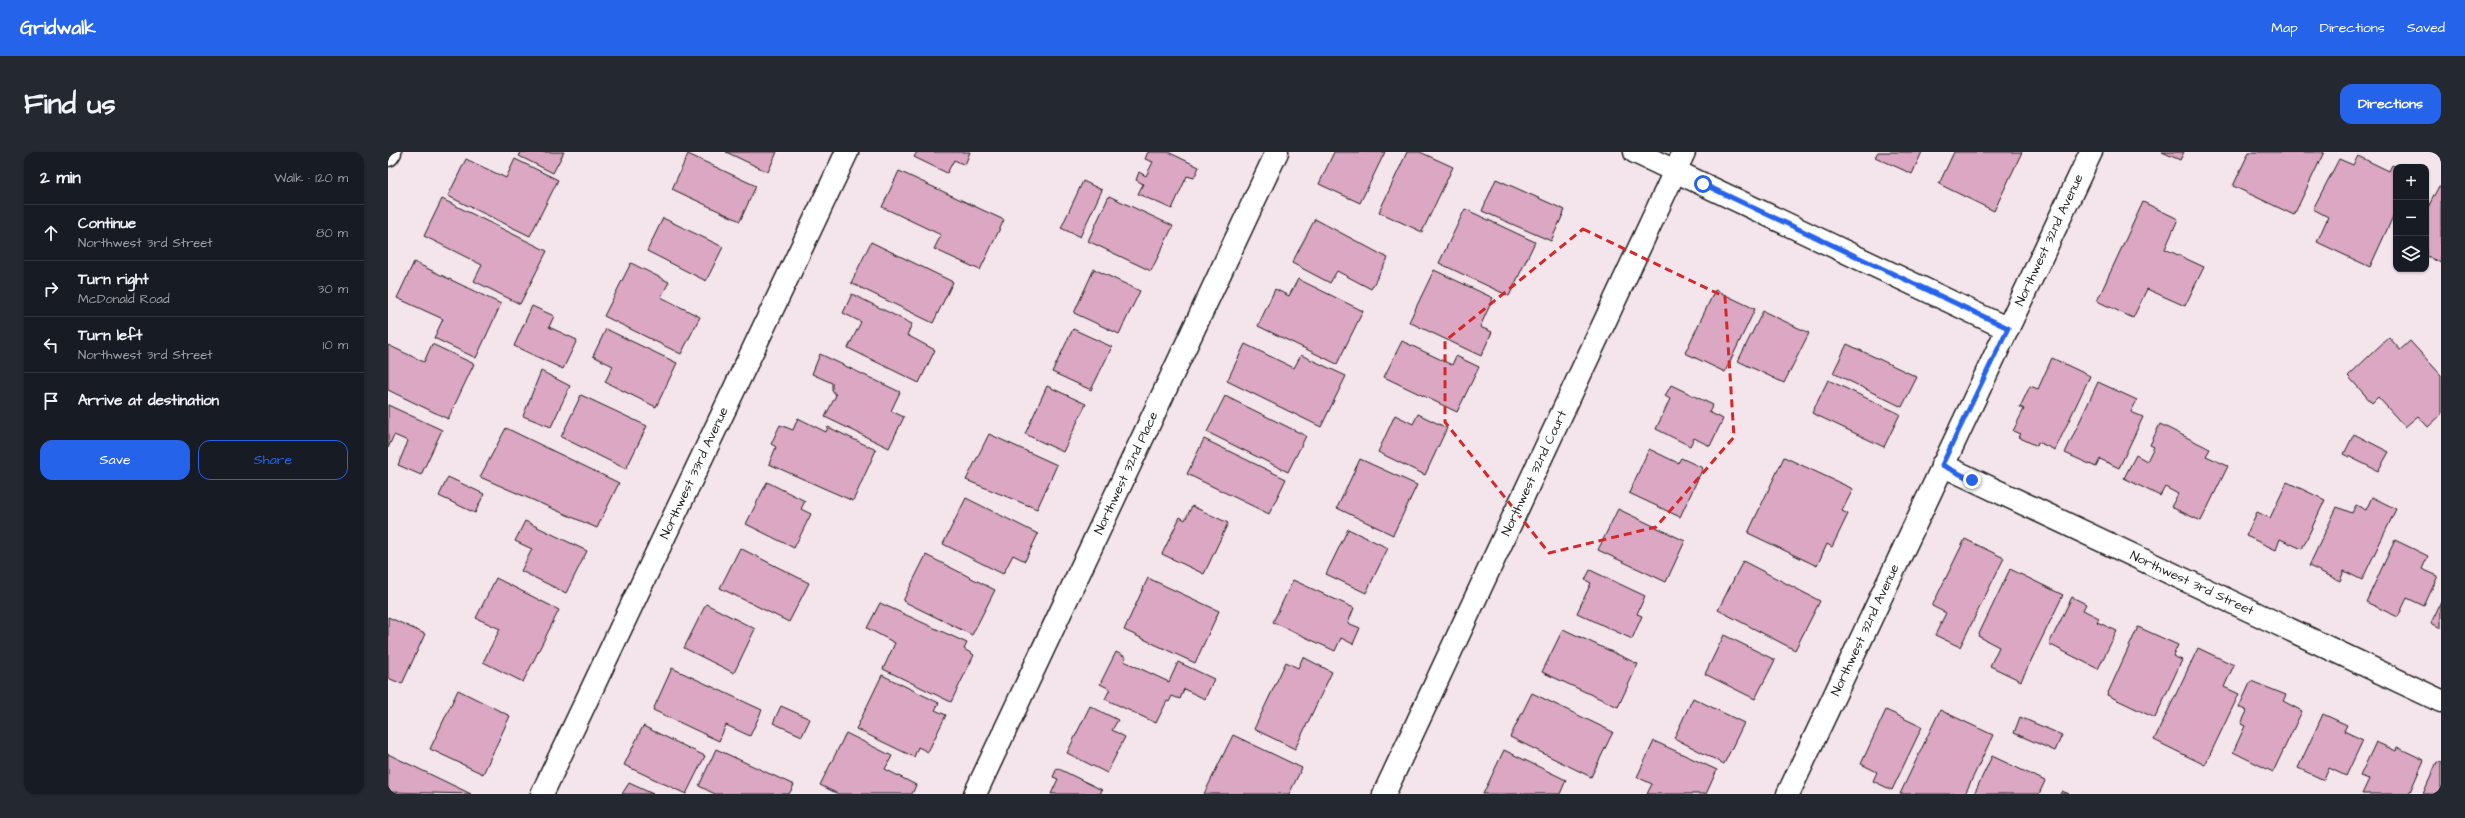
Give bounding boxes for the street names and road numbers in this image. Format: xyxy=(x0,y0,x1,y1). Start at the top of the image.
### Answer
street label: Northwest 32nd Avenue xyxy=(2011,171,2087,309)
street label: Northwest 33rd Avenue xyxy=(656,404,732,542)
street label: Northwest 32nd Court xyxy=(1497,407,1571,539)
street label: Northwest 32nd Place xyxy=(1090,409,1162,537)
street label: Northwest 3rd Street xyxy=(2127,546,2257,620)
street label: Northwest 32nd Avenue xyxy=(1827,561,1903,699)

